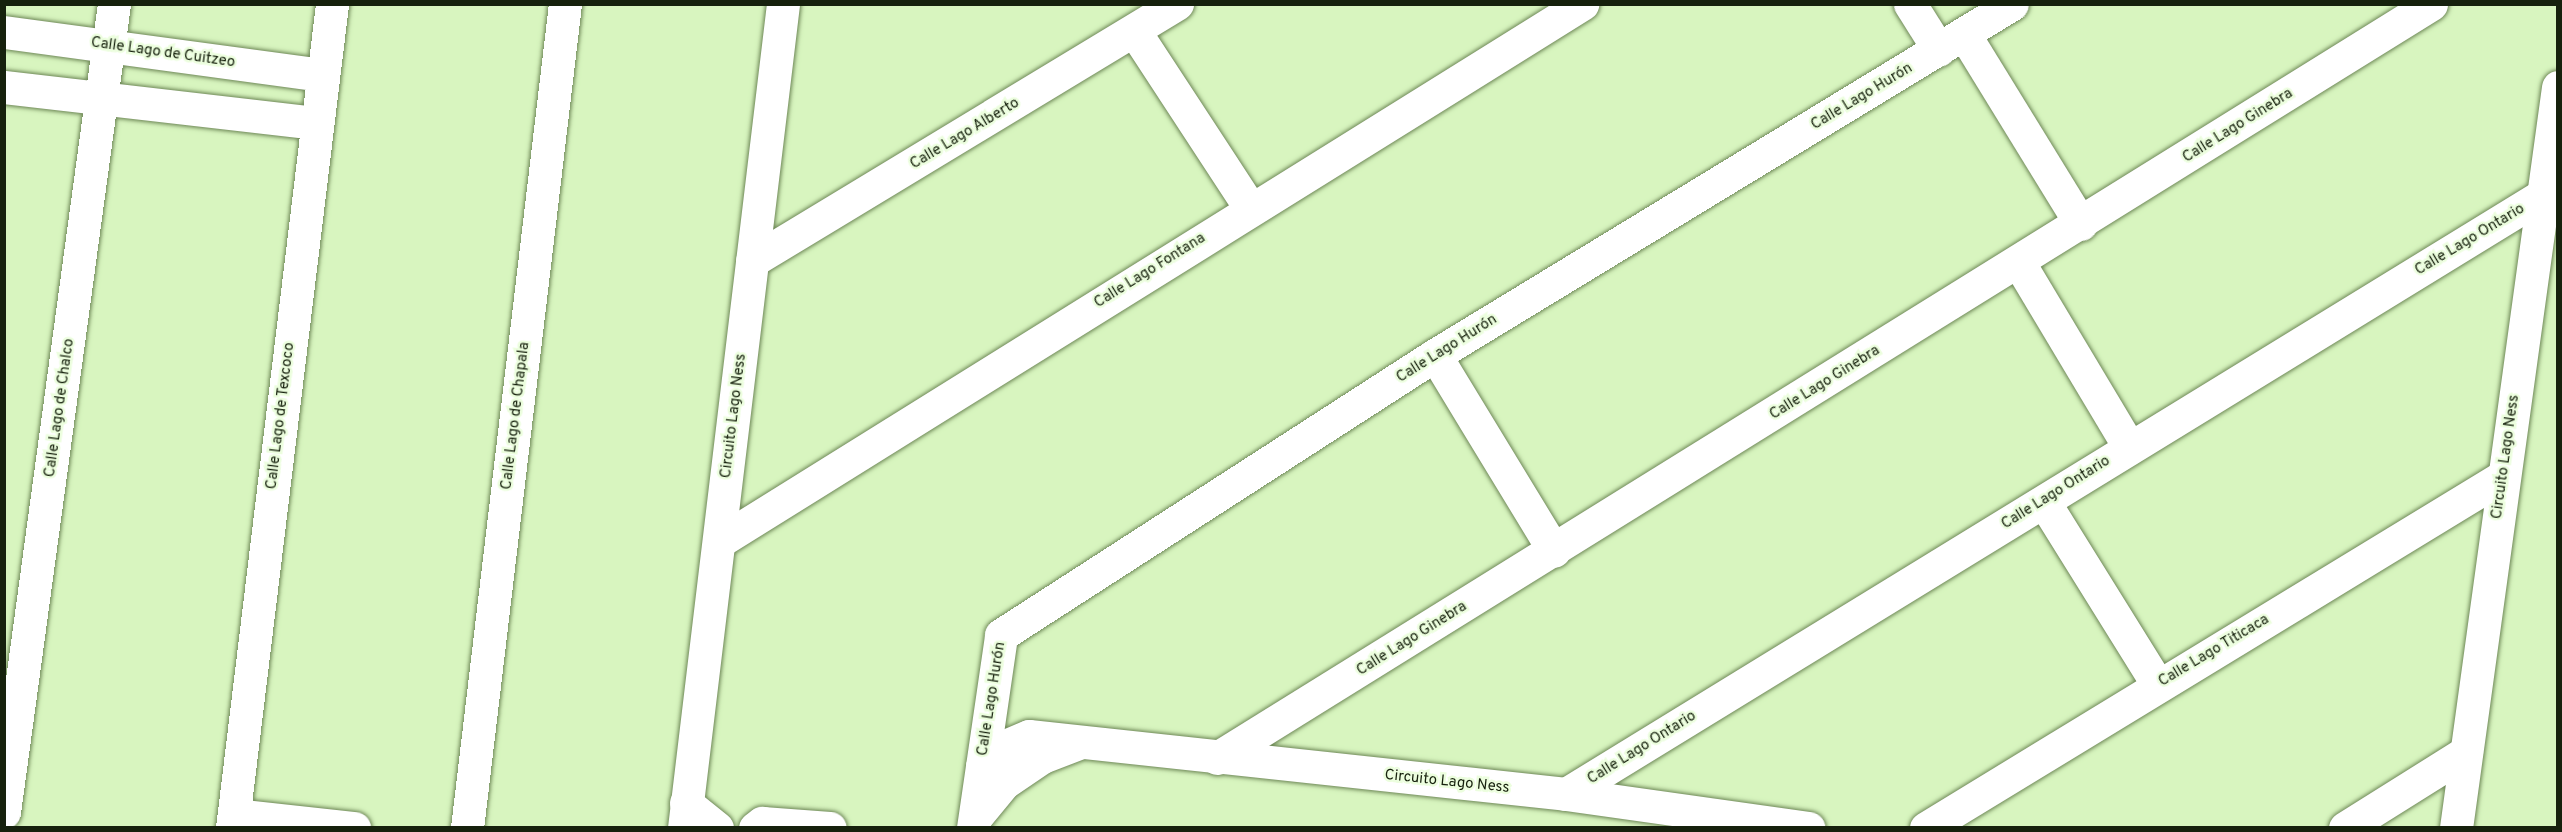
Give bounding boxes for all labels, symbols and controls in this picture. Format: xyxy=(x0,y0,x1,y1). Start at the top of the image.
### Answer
street label: Calle Lago de Cuitzeo xyxy=(90,34,236,72)
street label: Calle Lago Hurón xyxy=(1808,60,1916,134)
street label: Calle Lago Ginebra xyxy=(2180,85,2296,167)
street label: Calle Lago Alberto xyxy=(907,94,1023,174)
street label: Calle Lago Ontario xyxy=(2412,200,2528,280)
street label: Calle Lago Fontana xyxy=(1091,230,1209,312)
street label: Calle Lago Hurón xyxy=(1393,311,1501,387)
street label: Calle Lago de Chalco xyxy=(41,337,79,479)
street label: Calle Lago de Texcoco xyxy=(263,341,299,491)
street label: Calle Lago de Chapala xyxy=(498,341,534,491)
street label: Calle Lago Ginebra xyxy=(1767,342,1883,424)
street label: Circuito Lago Ness xyxy=(717,353,751,479)
street label: Circuito Lago Ness xyxy=(2488,394,2524,520)
street label: Calle Lago Ontario xyxy=(1998,452,2114,534)
street label: Calle Lago Ginebra xyxy=(1354,598,1470,680)
street label: Calle Lago Titicaca xyxy=(2155,611,2273,691)
street label: Calle Lago Hurón xyxy=(974,641,1010,757)
street label: Calle Lago Ontario xyxy=(1584,707,1700,789)
street label: Circuito Lago Ness xyxy=(1384,766,1510,798)

